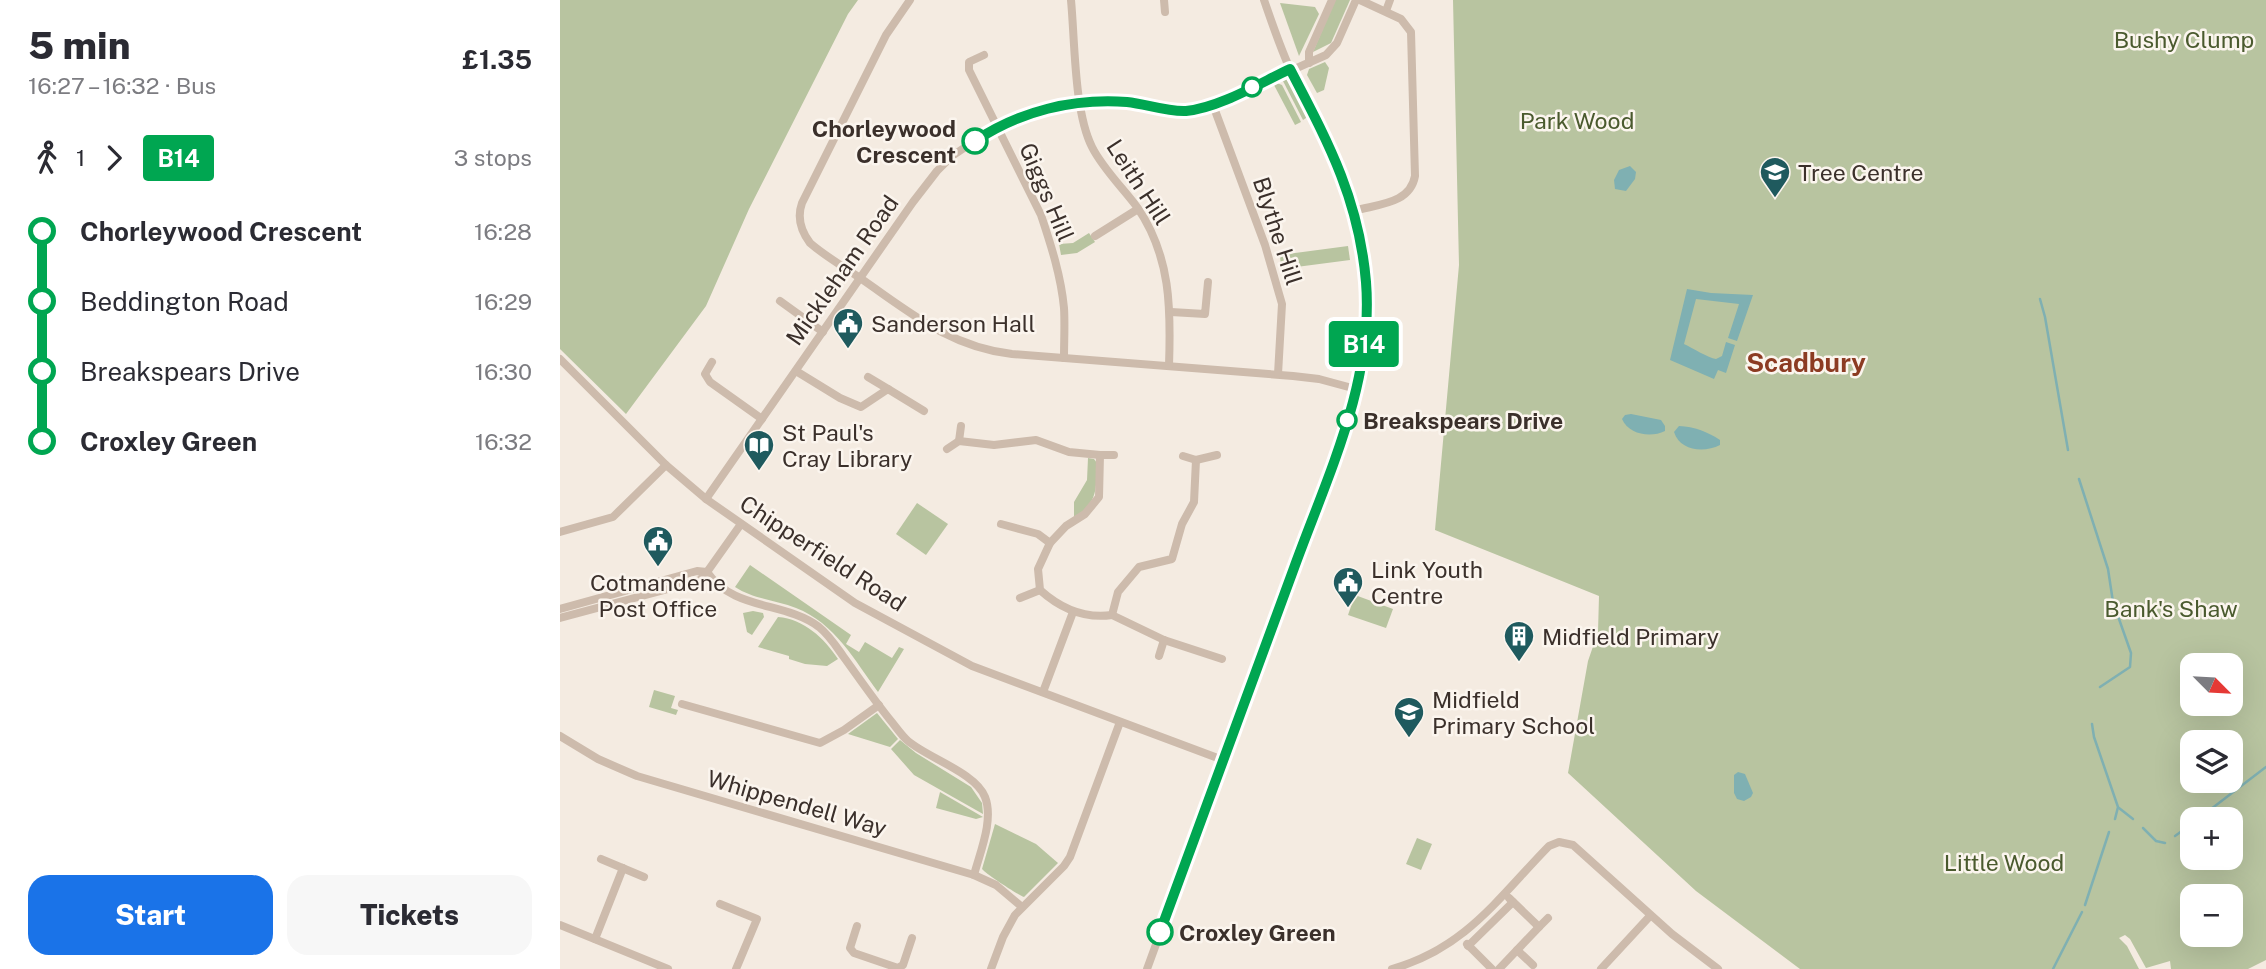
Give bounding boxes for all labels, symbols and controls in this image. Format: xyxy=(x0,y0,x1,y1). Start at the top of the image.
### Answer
text: 5 min xyxy=(28,23,130,68)
park label: Bushy Clump xyxy=(2114,26,2254,53)
text: £1.35 xyxy=(462,44,532,75)
text: 16:27 – 16:32 · Bus xyxy=(28,72,216,99)
unlabelled marker xyxy=(1242,77,1262,97)
park label: Park Wood xyxy=(1520,107,1634,134)
place label: Chorleywood Crescent xyxy=(812,115,956,168)
marker: Chorleywood Crescent xyxy=(962,128,988,154)
street label: Leith Hill xyxy=(1101,134,1177,230)
icon: walk xyxy=(28,139,66,177)
icon: forward xyxy=(95,139,133,177)
street label: Giggs Hill xyxy=(1014,139,1080,245)
text: 1 xyxy=(76,144,85,171)
text: B14 xyxy=(157,144,200,172)
text: 3 stops xyxy=(454,144,532,171)
school or university icon: Tree Centre xyxy=(1758,155,1792,199)
place label: Tree Centre xyxy=(1798,159,1924,186)
street label: Blythe Hill xyxy=(1248,174,1308,288)
street label: Mickleham Road xyxy=(780,190,904,350)
text: Chorleywood Crescent xyxy=(80,216,362,247)
text: 16:28 xyxy=(474,218,532,245)
text: Beddington Road xyxy=(80,286,289,317)
text: 16:29 xyxy=(475,288,532,315)
public building icon: Sanderson Hall xyxy=(831,306,865,350)
place label: Sanderson Hall xyxy=(871,310,1035,337)
line badge: B14 xyxy=(1324,321,1404,367)
text: B14 xyxy=(1343,330,1385,358)
district label: Scadbury xyxy=(1746,347,1866,378)
text: Breakspears Drive xyxy=(80,356,300,387)
text: 16:30 xyxy=(475,358,532,385)
place label: Breakspears Drive xyxy=(1363,407,1563,434)
marker: Breakspears Drive xyxy=(1337,410,1357,430)
place label: St Paul's Cray Library xyxy=(782,419,912,472)
text: Croxley Green xyxy=(80,426,257,457)
text: 16:32 xyxy=(475,428,532,455)
library icon: St Paul's Cray Library xyxy=(742,428,776,472)
street label: Chipperfield Road xyxy=(735,489,911,617)
public building icon: Cotmandene Post Office xyxy=(641,524,675,568)
place label: Link Youth Centre xyxy=(1371,556,1483,609)
public building icon: Link Youth Centre xyxy=(1331,565,1365,609)
place label: Cotmandene Post Office xyxy=(590,569,726,622)
park label: Bank's Shaw xyxy=(2104,595,2238,622)
building icon: Midfield Primary xyxy=(1502,619,1536,663)
place label: Midfield Primary xyxy=(1542,623,1719,650)
north arrow xyxy=(2180,653,2244,716)
map controls xyxy=(2180,653,2243,947)
place label: Midfield Primary School xyxy=(1432,686,1595,739)
school or university icon: Midfield Primary School xyxy=(1392,695,1426,739)
button: layers xyxy=(2180,730,2243,793)
street label: Whippendell Way xyxy=(704,764,890,842)
button: + xyxy=(2180,807,2243,870)
park label: Little Wood xyxy=(1944,849,2064,876)
button: Start xyxy=(28,875,273,955)
button: Tickets xyxy=(287,875,532,955)
button: − xyxy=(2180,884,2243,947)
marker: Croxley Green xyxy=(1147,919,1173,945)
place label: Croxley Green xyxy=(1179,919,1336,946)

